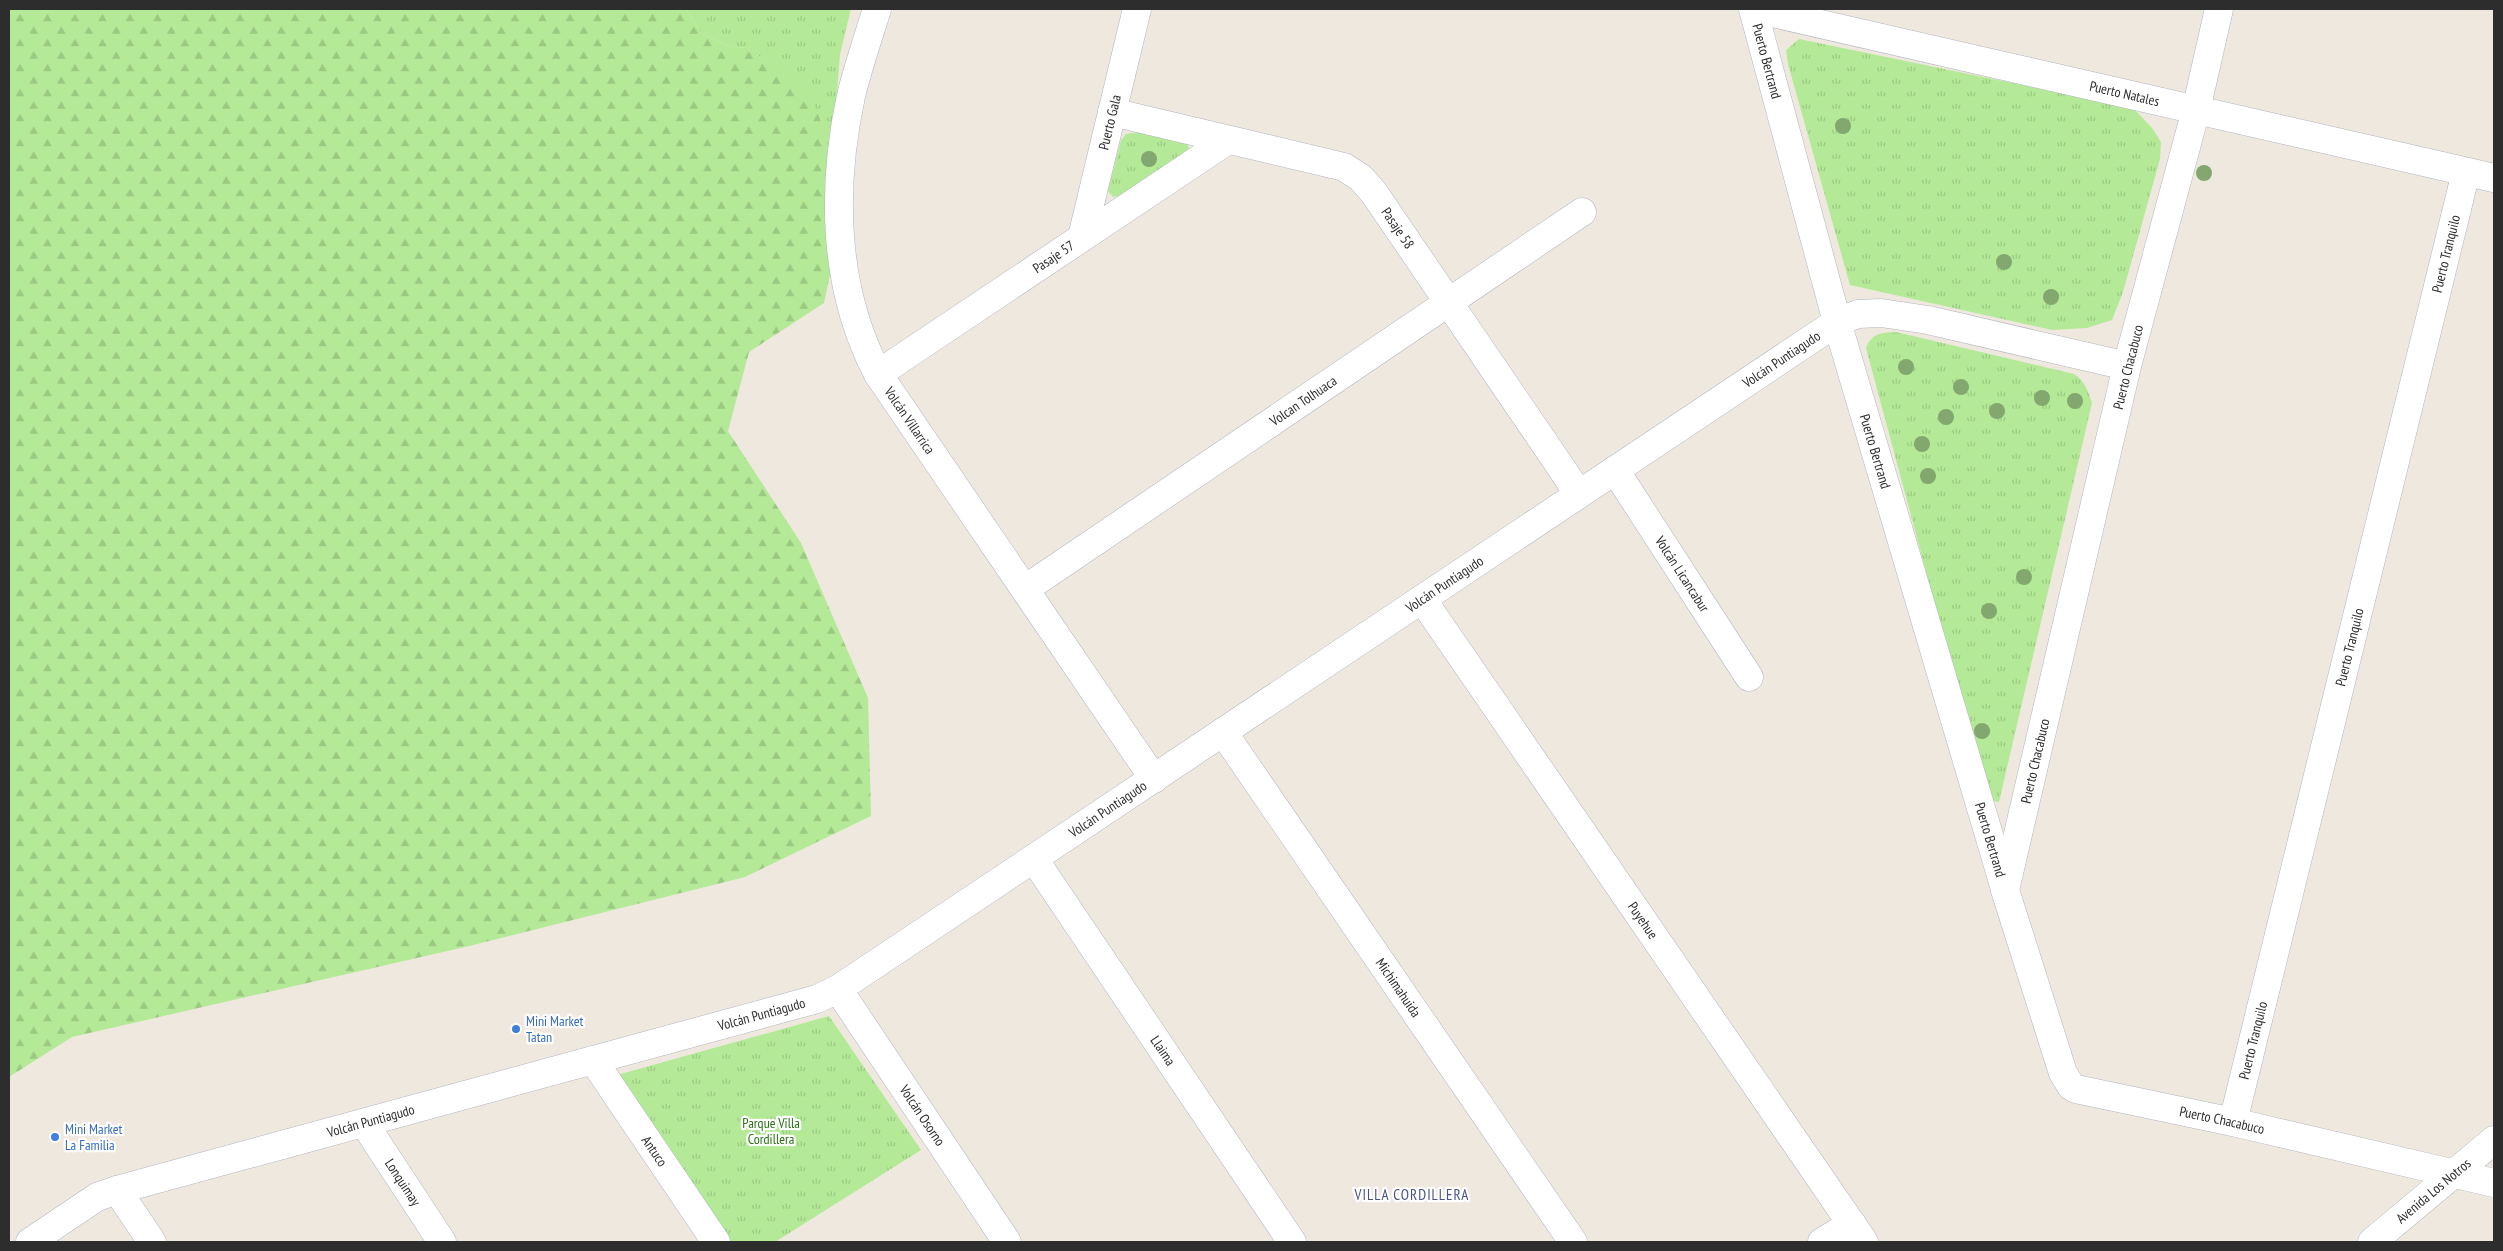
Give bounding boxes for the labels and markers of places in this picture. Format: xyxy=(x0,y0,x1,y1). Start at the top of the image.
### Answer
place label: Mini Market Tatan xyxy=(526,1012,584,1046)
marker: Mini Market Tatan xyxy=(510,1023,522,1035)
place label: Mini Market La Familia xyxy=(65,1120,123,1154)
marker: Mini Market La Familia xyxy=(49,1131,61,1143)

